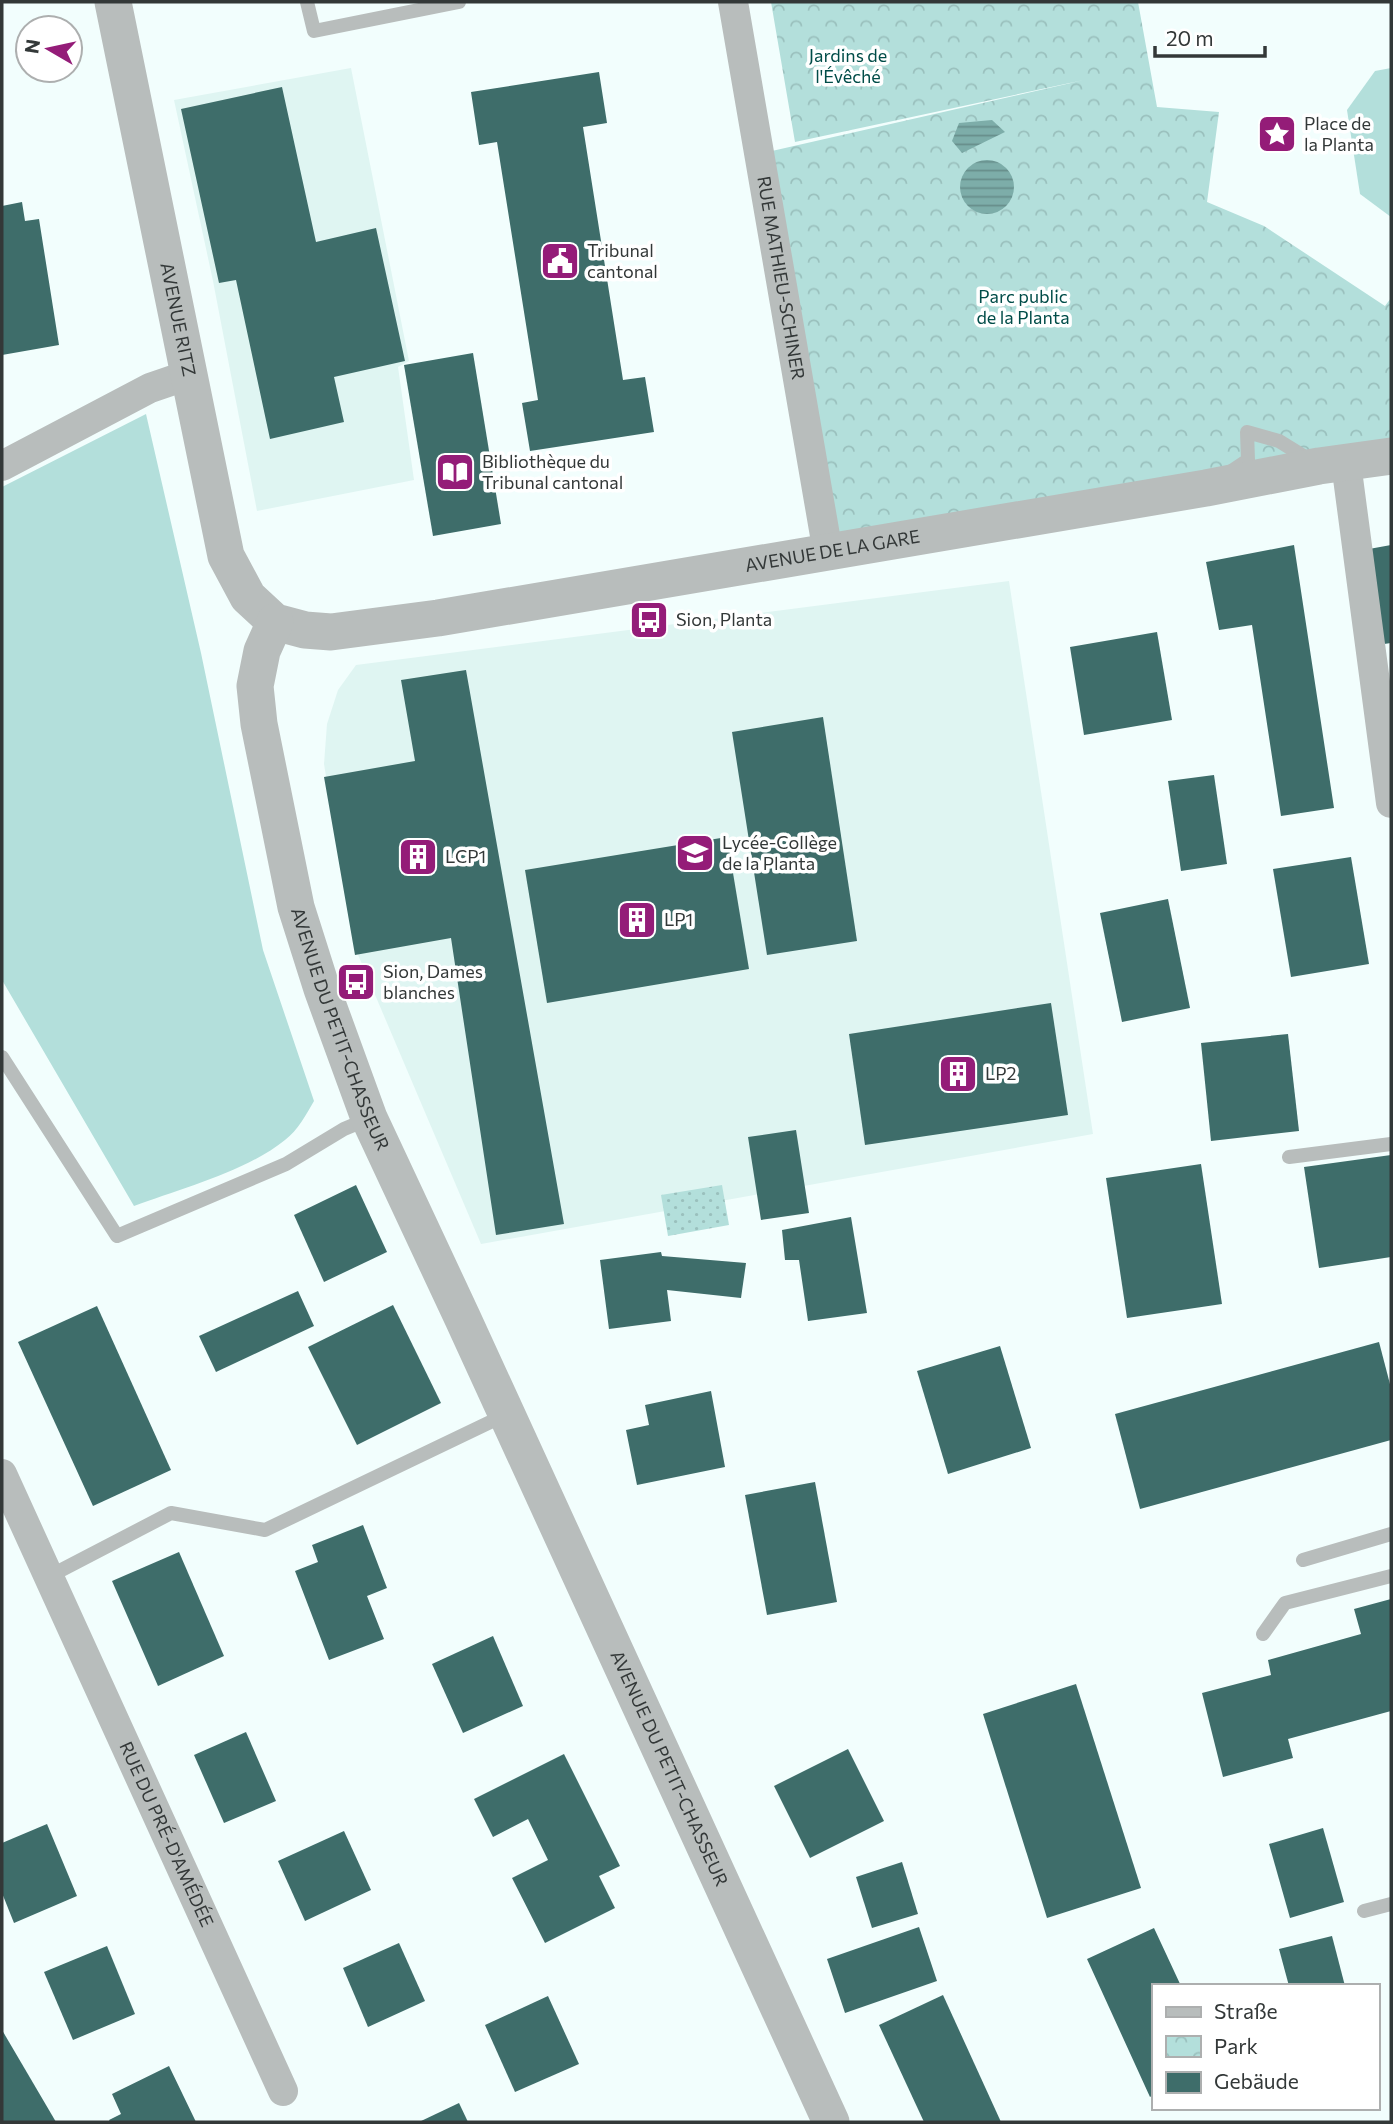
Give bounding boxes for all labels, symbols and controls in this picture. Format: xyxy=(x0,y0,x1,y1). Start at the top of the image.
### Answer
north arrow xyxy=(14,14,84,84)
scale bar xyxy=(1155,14,1265,58)
text: 20 m xyxy=(1166,25,1214,50)
text: N xyxy=(19,37,44,55)
park label: Jardins de l'Évêché xyxy=(809,44,887,87)
place label: Place de la Planta xyxy=(1304,112,1374,155)
place icon: Place de la Planta xyxy=(1256,113,1298,155)
street label: RUE MATHIEU-SCHINER xyxy=(753,174,810,381)
place label: Tribunal cantonal xyxy=(587,239,658,282)
public building icon: Tribunal cantonal xyxy=(539,240,581,282)
street label: AVENUE RITZ xyxy=(156,260,201,378)
park label: Parc public de la Planta xyxy=(976,285,1070,328)
place label: Bibliothèque du Tribunal cantonal xyxy=(482,450,623,493)
library icon: Bibliothèque du Tribunal cantonal xyxy=(434,451,476,493)
street label: AVENUE DE LA GARE xyxy=(743,525,922,576)
bus stop icon: Sion, Planta xyxy=(628,599,670,641)
place label: Sion, Planta xyxy=(676,608,772,630)
place label: Lycée-Collège de la Planta xyxy=(722,831,837,874)
school or university icon: Lycée-Collège de la Planta xyxy=(674,832,716,874)
building icon: LCP1 xyxy=(397,836,439,878)
place label: LCP1 xyxy=(445,845,486,867)
building icon: LP1 xyxy=(616,899,658,941)
street label: AVENUE DU PETIT-CHASSEUR xyxy=(287,904,395,1154)
place label: LP1 xyxy=(664,908,693,930)
place label: Sion, Dames blanches xyxy=(383,960,483,1003)
bus stop icon: Sion, Dames blanches xyxy=(335,961,377,1003)
building icon: LP2 xyxy=(937,1053,979,1095)
place label: LP2 xyxy=(985,1062,1017,1084)
street label: AVENUE DU PETIT-CHASSEUR xyxy=(606,1647,733,1889)
street label: RUE DU PRÉ-D'AMÉDÉE xyxy=(115,1738,219,1930)
legend xyxy=(1152,1984,1379,2110)
text: Straße xyxy=(1214,1998,1278,2023)
text: Park xyxy=(1214,2033,1258,2058)
text: Gebäude xyxy=(1214,2068,1299,2093)

